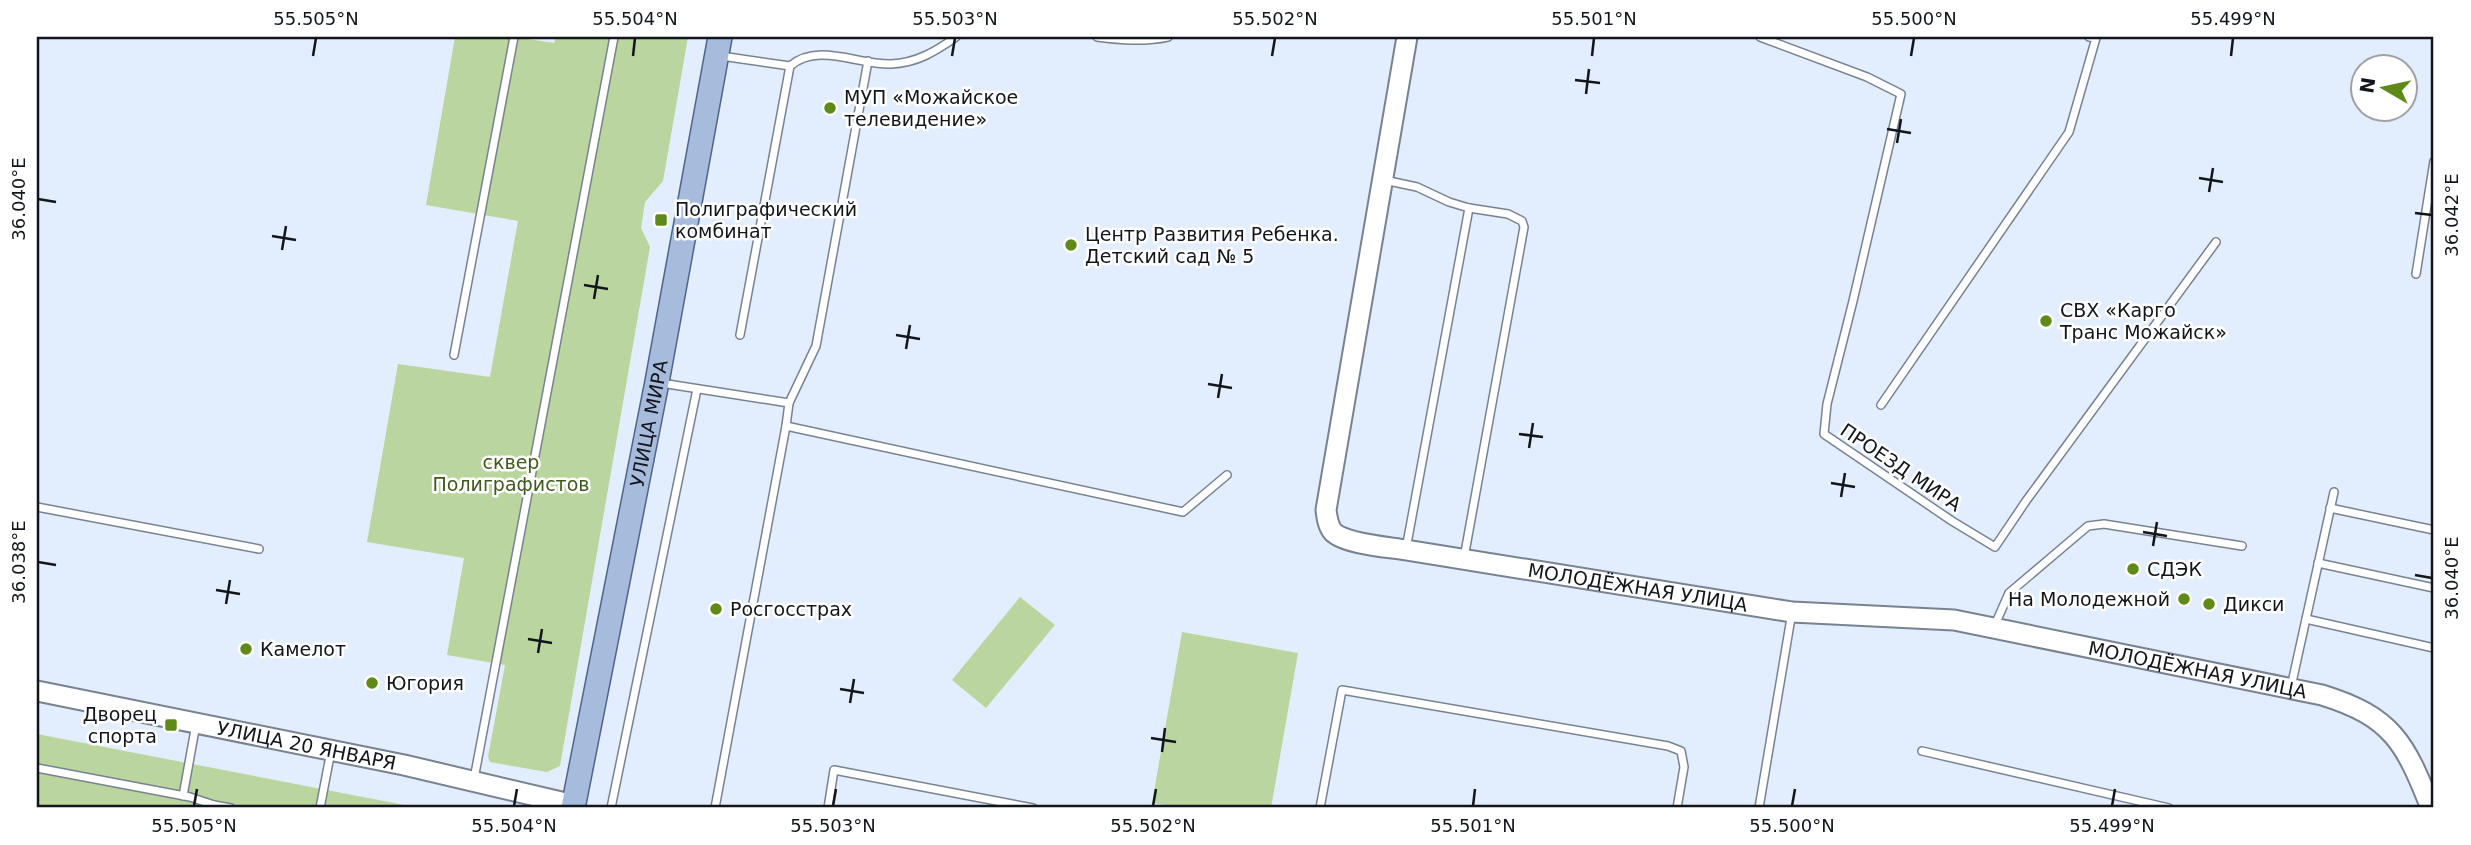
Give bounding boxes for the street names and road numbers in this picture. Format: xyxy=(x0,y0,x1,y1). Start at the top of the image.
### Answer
street label: УЛИЦА МИРА xyxy=(626,358,672,489)
street label: ПРОЕЗД МИРА xyxy=(1836,419,1966,515)
street label: МОЛОДЁЖНАЯ УЛИЦА xyxy=(1526,559,1749,616)
street label: МОЛОДЁЖНАЯ УЛИЦА xyxy=(2086,637,2309,703)
street label: УЛИЦА 20 ЯНВАРЯ xyxy=(215,717,398,774)

